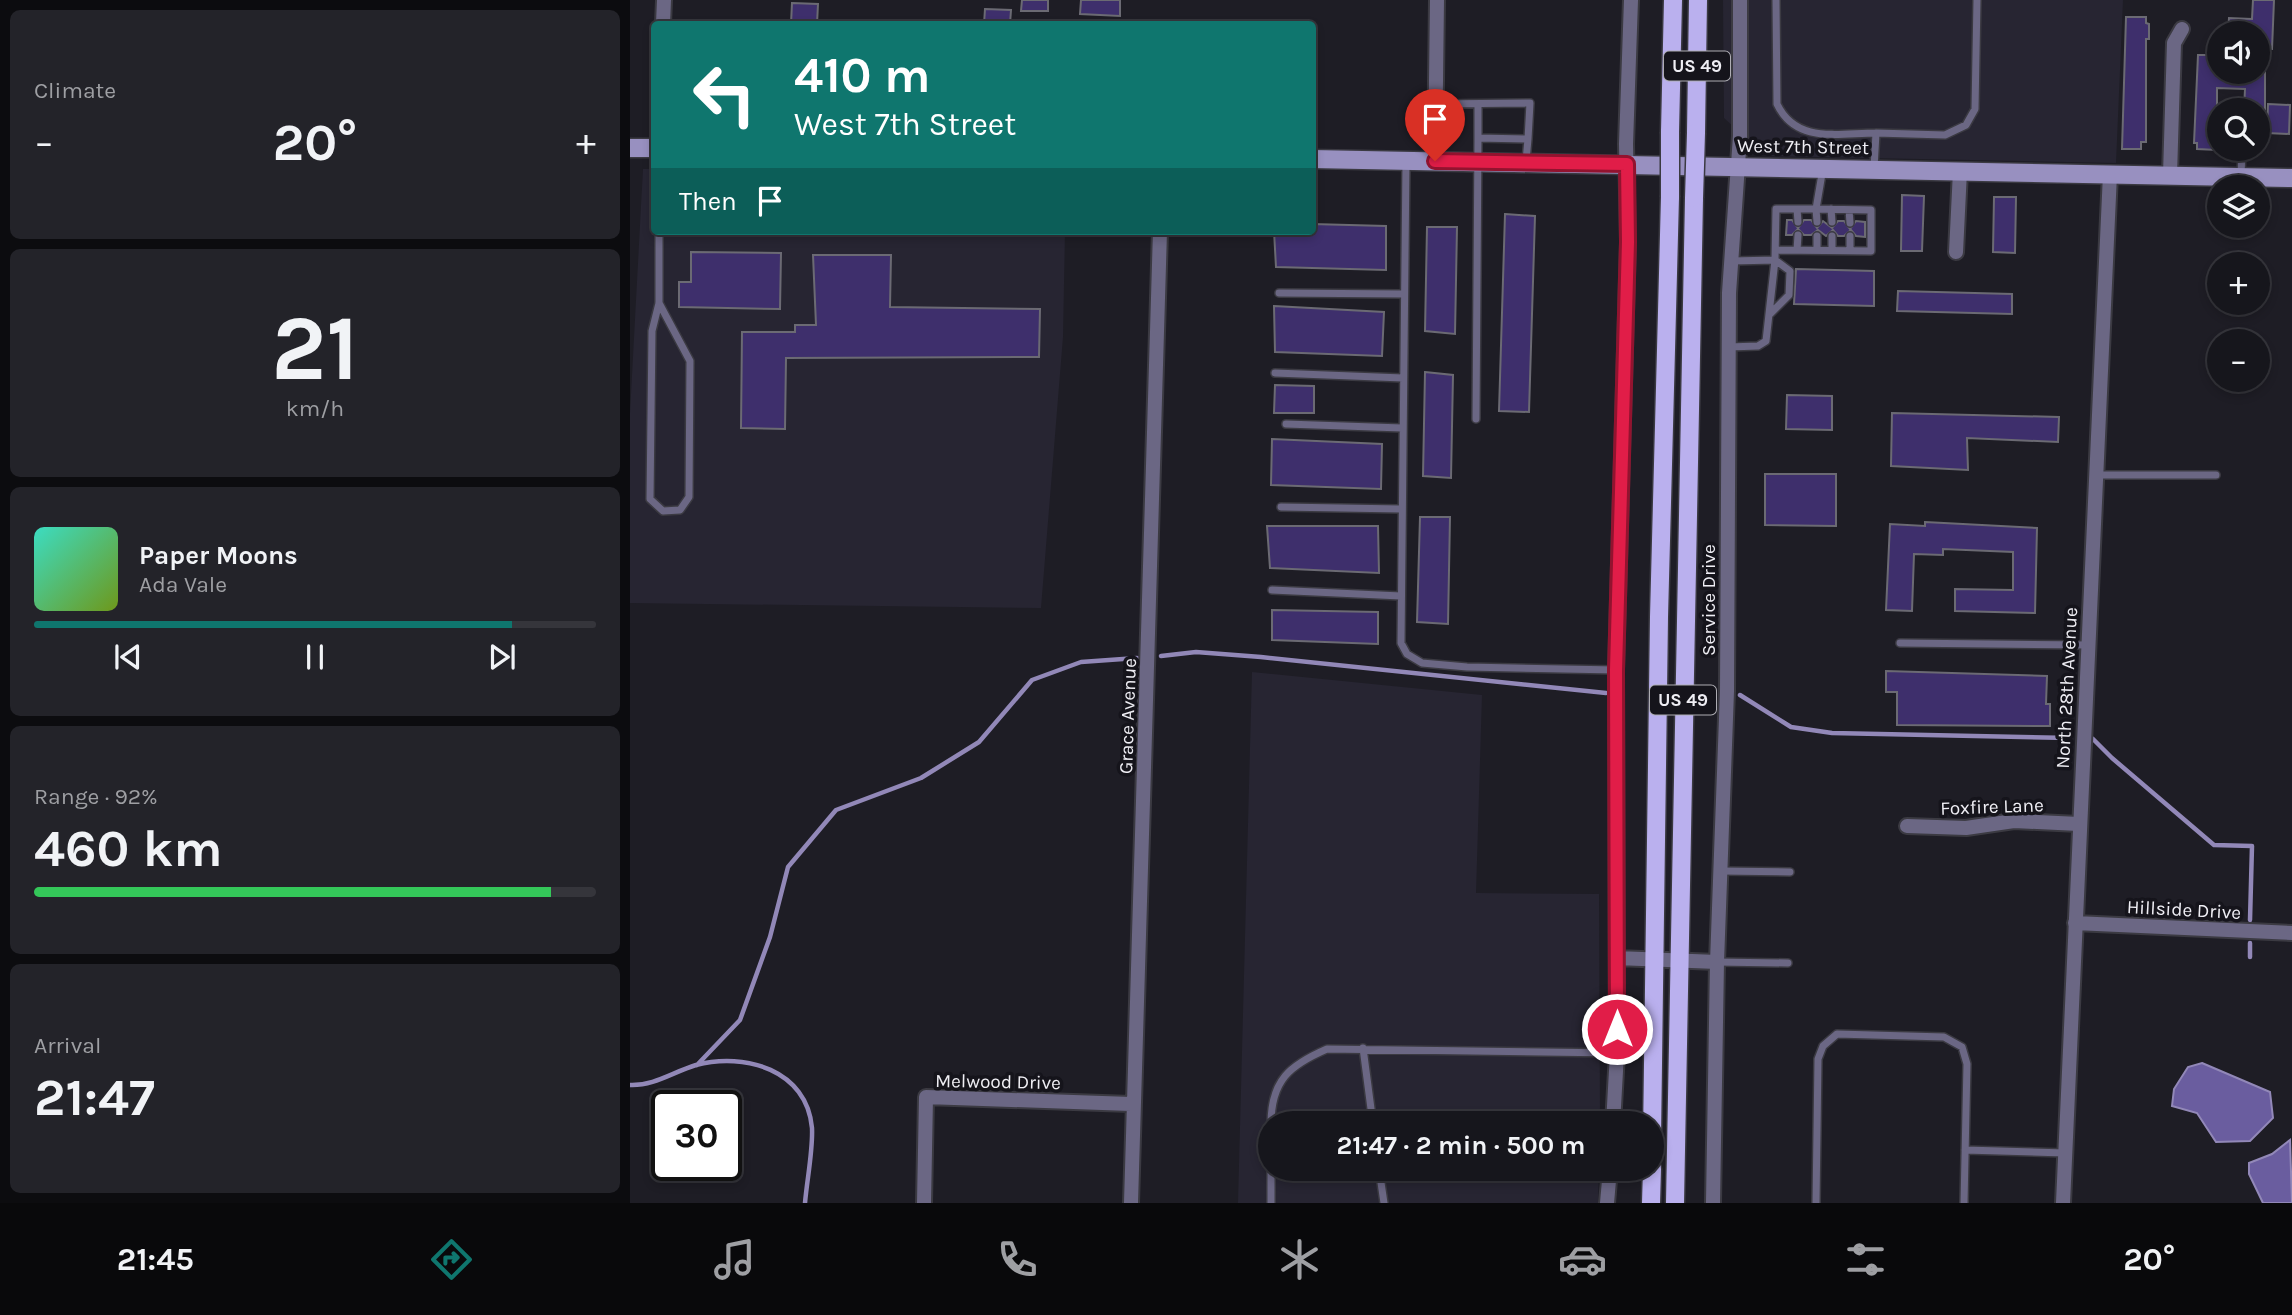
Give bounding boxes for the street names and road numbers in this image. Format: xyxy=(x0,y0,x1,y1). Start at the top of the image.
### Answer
road number: US 49 xyxy=(1664,52,1730,80)
street label: West 7th Street xyxy=(1737,135,1869,159)
street label: Service Drive xyxy=(1698,544,1720,656)
street label: North 28th Avenue xyxy=(2052,607,2082,769)
street label: Grace Avenue xyxy=(1115,658,1141,774)
road number: US 49 xyxy=(1650,686,1716,714)
street label: Foxfire Lane xyxy=(1940,794,2044,820)
street label: Hillside Drive xyxy=(2126,896,2242,924)
street label: Melwood Drive xyxy=(935,1070,1061,1094)

